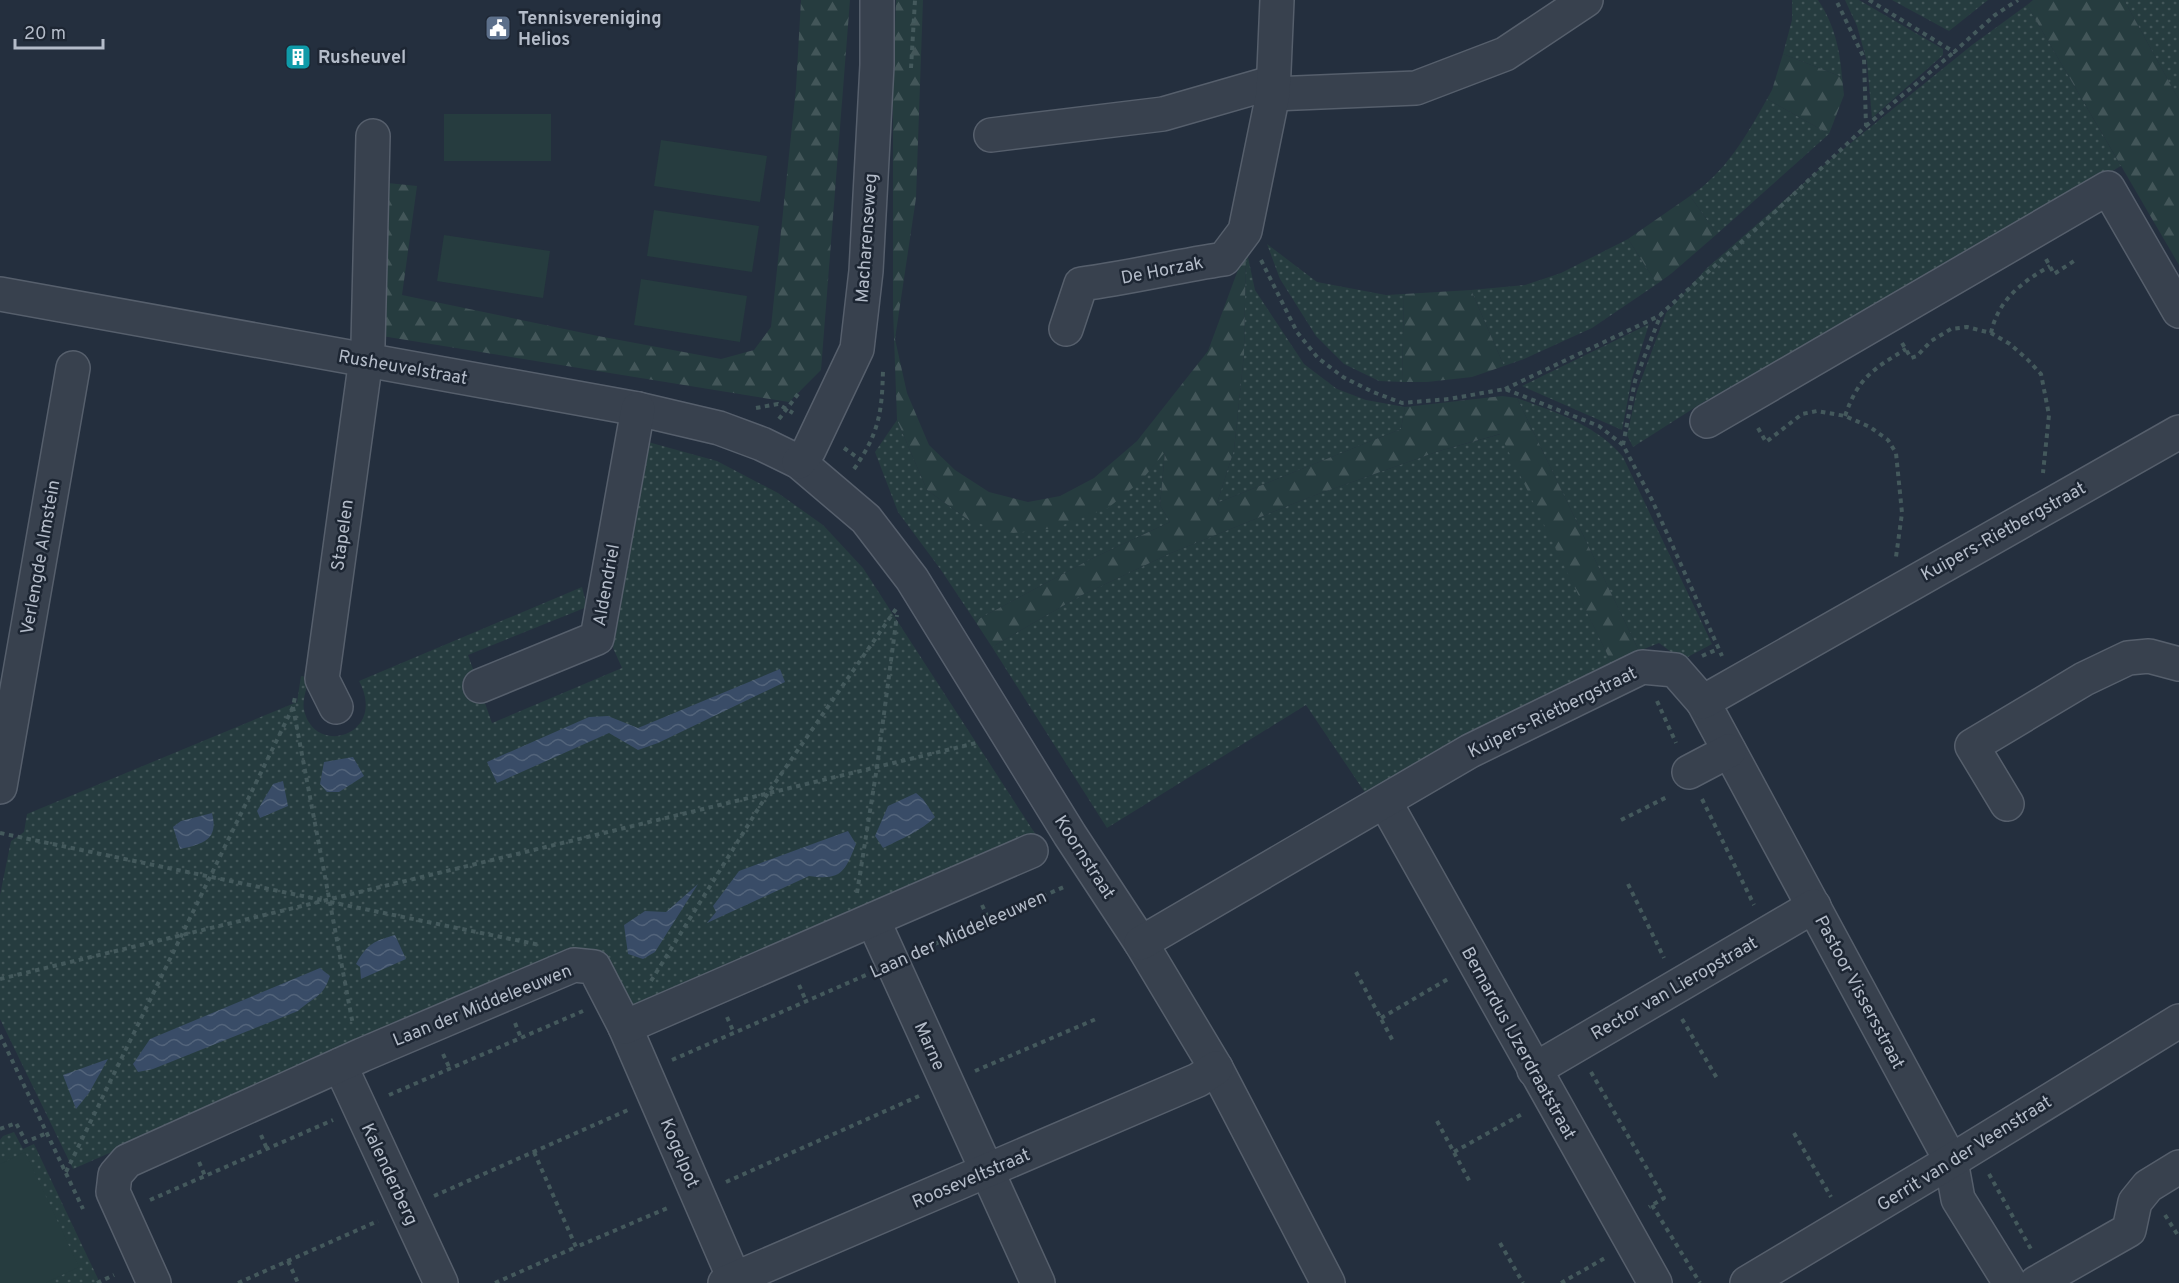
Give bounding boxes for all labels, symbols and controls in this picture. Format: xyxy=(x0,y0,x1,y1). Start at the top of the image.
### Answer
place label: Tennisvereniging Helios xyxy=(518,8,662,52)
scale bar xyxy=(15,12,104,50)
public building icon: Tennisvereniging Helios xyxy=(483,13,513,43)
text: 20 m xyxy=(24,23,66,46)
building icon: Rusheuvel xyxy=(283,42,313,72)
place label: Rusheuvel xyxy=(318,47,406,70)
street label: Macharenseweg xyxy=(851,173,883,304)
street label: De Horzak xyxy=(1119,252,1205,291)
street label: Rusheuvelstraat xyxy=(336,346,469,391)
street label: Kuipers-Rietbergstraat xyxy=(1917,477,2090,587)
street label: Verlengde Almstein xyxy=(17,478,66,636)
street label: Stapelen xyxy=(327,498,360,572)
street label: Aldendriel xyxy=(589,542,626,628)
street label: Kuipers-Rietbergstraat xyxy=(1464,662,1641,764)
street label: Koornstraat xyxy=(1048,812,1119,904)
street label: Laan der Middeleeuwen xyxy=(867,886,1051,985)
street label: Pastoor Vissersstraat xyxy=(1808,912,1909,1074)
street label: Rector van Lieropstraat xyxy=(1587,932,1762,1046)
street label: Bernardus IJzerdraatstraat xyxy=(1455,943,1580,1144)
street label: Laan der Middeleeuwen xyxy=(390,960,575,1053)
street label: Marne xyxy=(908,1019,949,1074)
street label: Gerrit van der Veenstraat xyxy=(1873,1091,2056,1217)
street label: Kogelpot xyxy=(654,1115,704,1192)
street label: Kalenderberg xyxy=(355,1120,422,1229)
street label: Rooseveltstraat xyxy=(909,1144,1034,1215)

